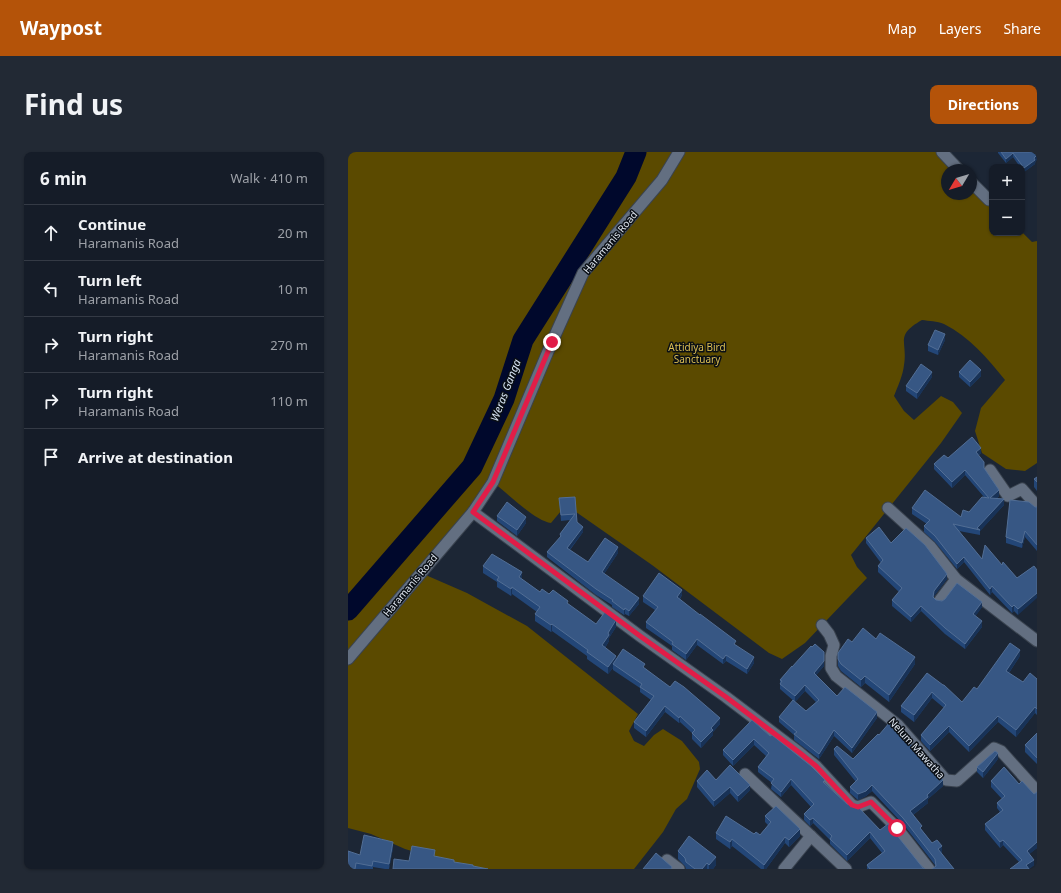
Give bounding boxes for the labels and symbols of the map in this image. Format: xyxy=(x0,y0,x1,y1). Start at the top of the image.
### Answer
north arrow xyxy=(941,164,977,200)
street label: Haramanis Road xyxy=(580,208,640,276)
route end xyxy=(543,333,561,351)
park label: Attidiya Bird Sanctuary xyxy=(668,340,726,366)
water label: Weras Ganga xyxy=(486,356,524,423)
street label: Haramanis Road xyxy=(380,551,440,619)
street label: Nelum Mawatha xyxy=(886,715,948,781)
route start xyxy=(888,819,906,837)

